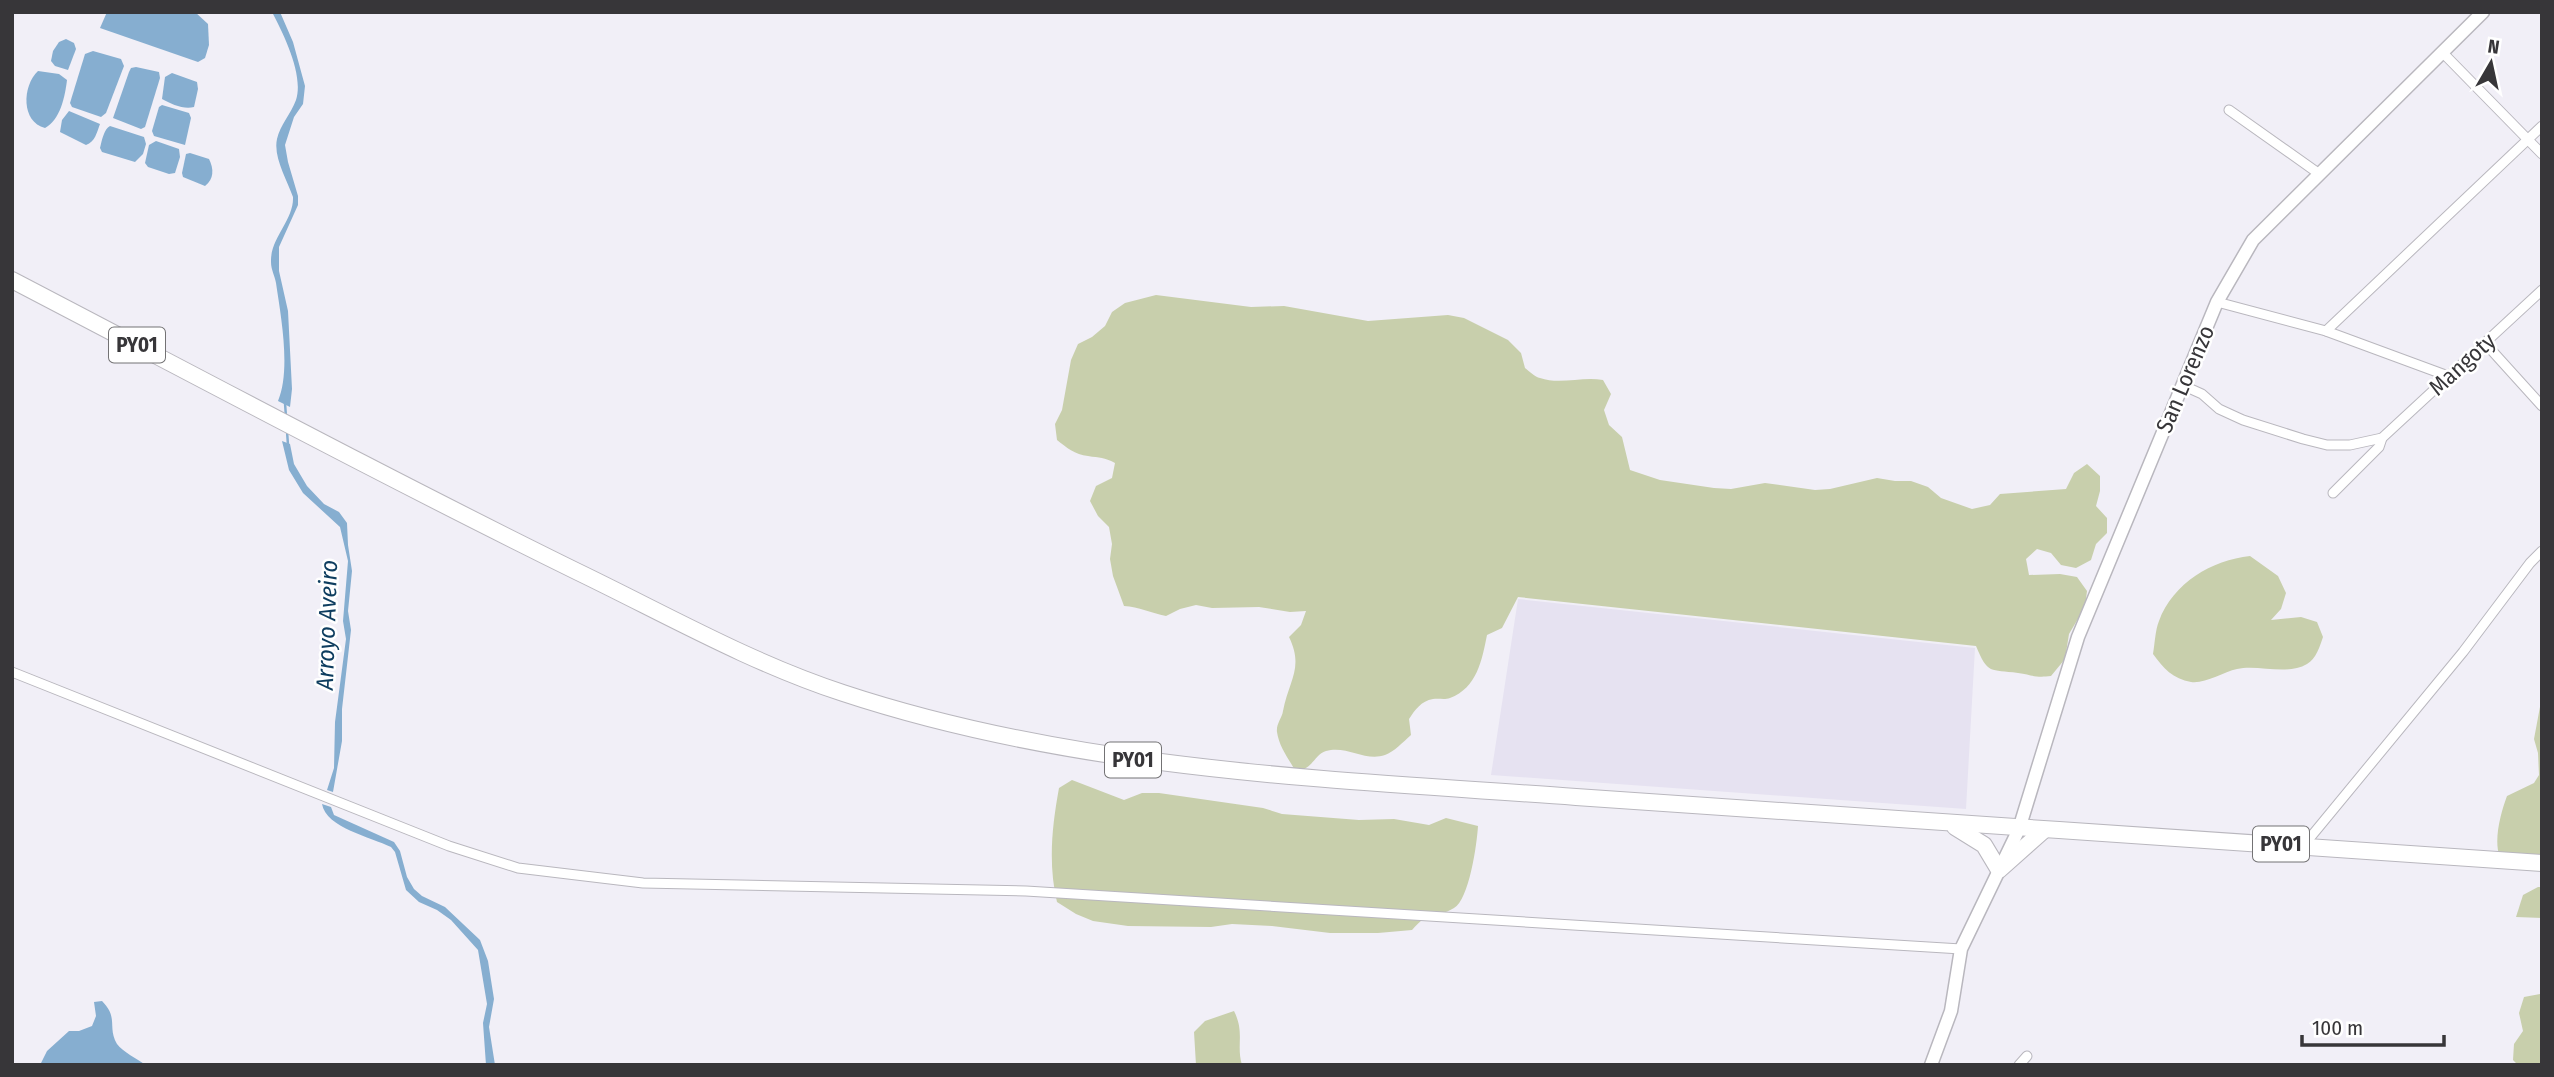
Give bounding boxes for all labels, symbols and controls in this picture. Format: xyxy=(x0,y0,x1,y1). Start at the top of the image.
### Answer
north arrow xyxy=(2456,28,2526,98)
text: N xyxy=(2486,34,2501,59)
street label: San Lorenzo xyxy=(2150,321,2220,437)
street label: Mangoty xyxy=(2423,326,2502,401)
road number: PY01 xyxy=(109,328,165,362)
water label: Arroyo Aveiro xyxy=(311,559,343,692)
road number: PY01 xyxy=(1105,742,1161,778)
road number: PY01 xyxy=(2253,826,2309,862)
scale bar xyxy=(2302,1004,2444,1048)
text: 100 m xyxy=(2312,1015,2363,1041)

